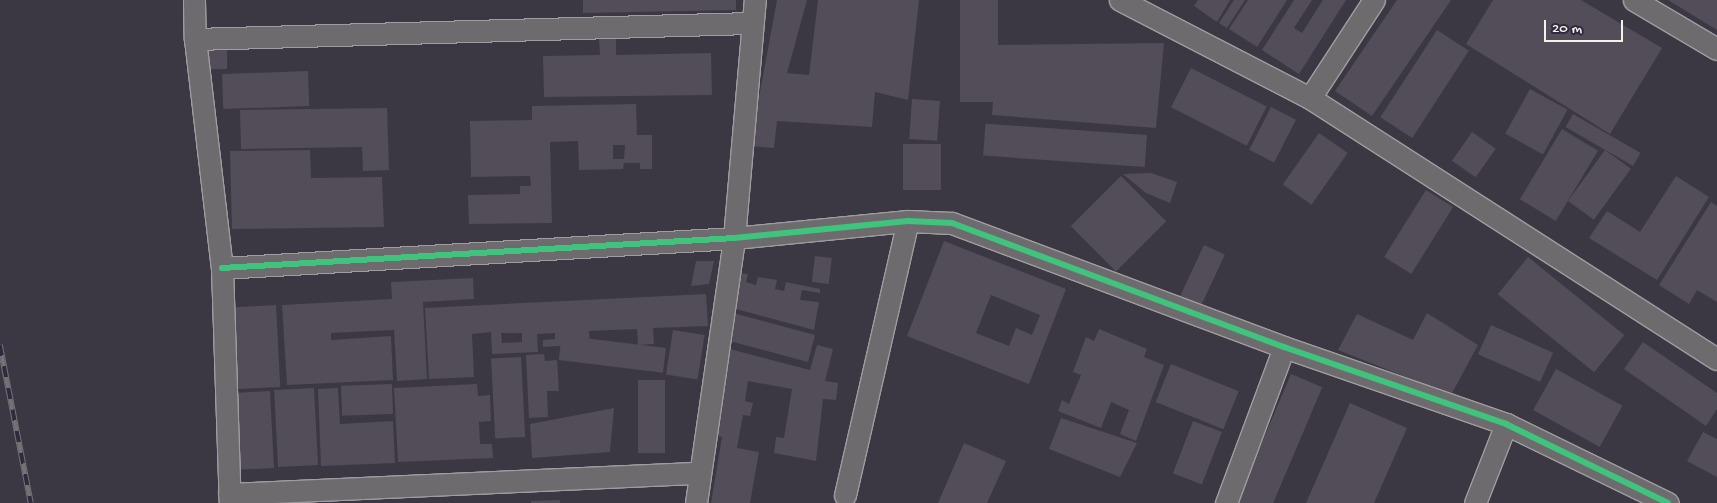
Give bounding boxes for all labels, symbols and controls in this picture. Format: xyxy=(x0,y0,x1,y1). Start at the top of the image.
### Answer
scale bar xyxy=(1547,10,1626,42)
text: 20 m xyxy=(1552,20,1582,38)

